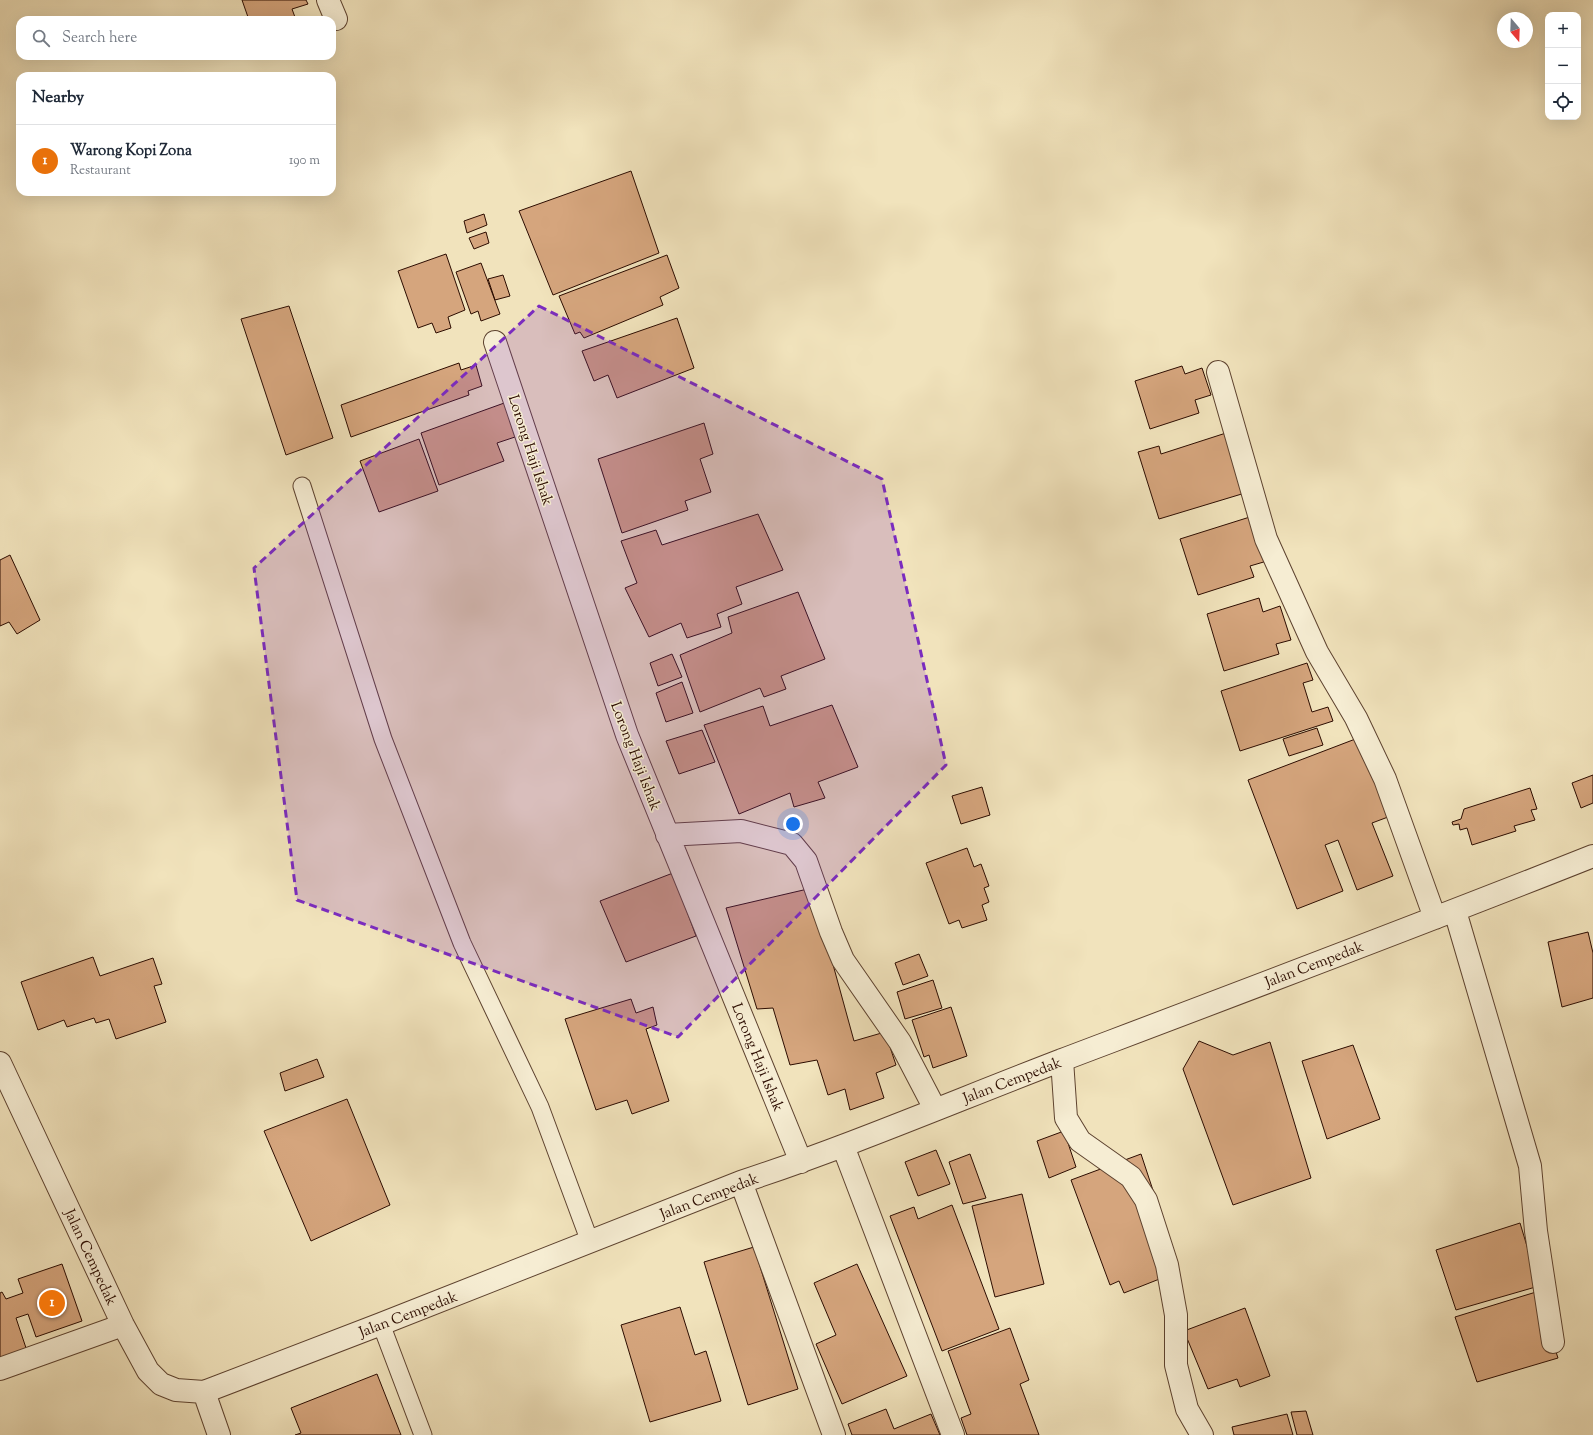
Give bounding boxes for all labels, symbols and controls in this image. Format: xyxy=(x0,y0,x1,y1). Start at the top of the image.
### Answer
north arrow xyxy=(1497,12,1533,48)
map controls xyxy=(1545,12,1581,120)
button: + xyxy=(1545,12,1581,48)
search box xyxy=(16,16,336,60)
icon: search xyxy=(30,27,52,49)
text: Search here xyxy=(62,28,137,49)
button: − xyxy=(1545,48,1581,84)
button: locate xyxy=(1545,84,1581,120)
text: Nearby xyxy=(32,86,84,110)
text: Warong Kopi Zona xyxy=(70,141,192,162)
text: 1 xyxy=(43,152,47,170)
text: 190 m xyxy=(289,152,320,170)
text: Restaurant xyxy=(70,162,131,180)
street label: Lorong Haji Ishak xyxy=(502,392,557,509)
street label: Lorong Haji Ishak xyxy=(604,699,665,814)
your location xyxy=(783,814,803,834)
street label: Jalan Cempedak xyxy=(1261,937,1367,994)
street label: Lorong Haji Ishak xyxy=(725,1000,788,1115)
street label: Jalan Cempedak xyxy=(959,1053,1065,1110)
street label: Jalan Cempedak xyxy=(656,1169,762,1226)
street label: Jalan Cempedak xyxy=(58,1205,121,1309)
street label: Jalan Cempedak xyxy=(355,1287,461,1344)
pin: 1 xyxy=(39,1288,65,1318)

